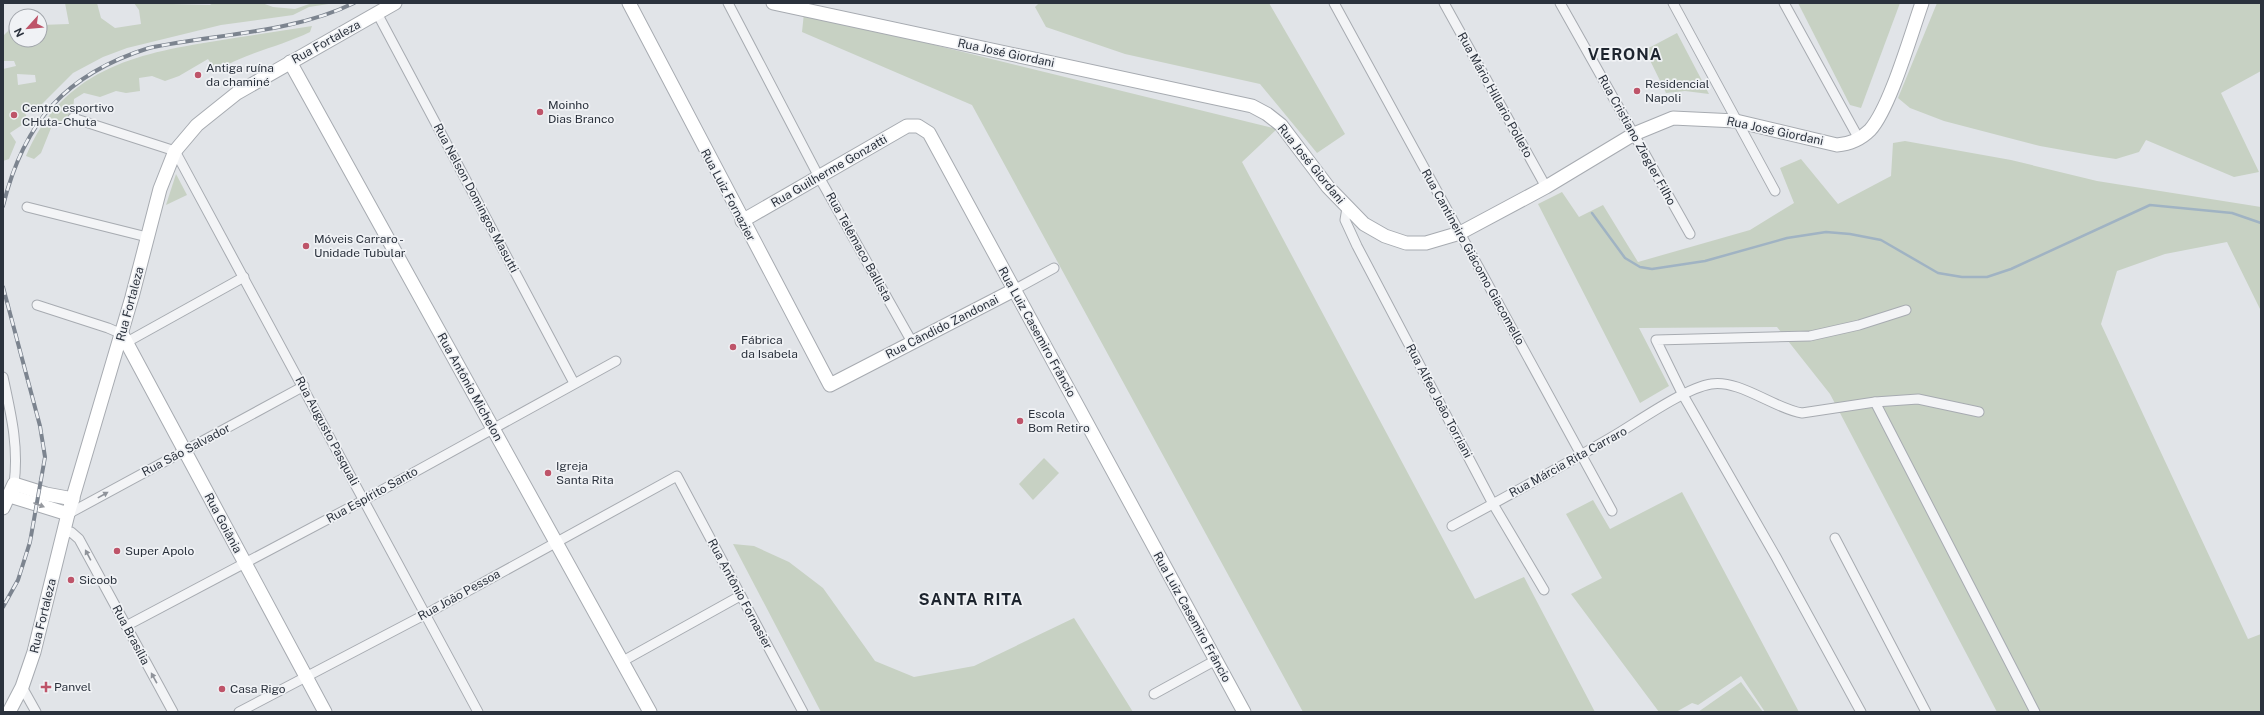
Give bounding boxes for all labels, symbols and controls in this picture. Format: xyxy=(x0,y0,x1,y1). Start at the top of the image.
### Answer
north arrow xyxy=(8,8,48,48)
street label: Rua Fortaleza xyxy=(289,17,363,67)
text: N xyxy=(12,26,26,39)
street label: Rua Mário Hillario Polleto xyxy=(1455,30,1535,160)
street label: Rua José Giordani xyxy=(956,36,1056,70)
district label: VERONA xyxy=(1588,45,1662,64)
place label: Antiga ruína da chaminé xyxy=(206,61,274,89)
marker: Antiga ruína da chaminé xyxy=(193,70,203,80)
street label: Rua Cristiano Ziegler Filho xyxy=(1595,72,1679,208)
place label: Residencial Napoli xyxy=(1645,77,1710,105)
marker: Residencial Napoli xyxy=(1632,86,1642,96)
place label: Moinho Dias Branco xyxy=(548,98,614,126)
place label: Centro esportivo CHuta- Chuta xyxy=(22,101,114,129)
marker: Moinho Dias Branco xyxy=(535,107,545,117)
marker: Centro esportivo CHuta- Chuta xyxy=(9,110,19,120)
street label: Rua José Giordani xyxy=(1725,114,1825,148)
street label: Rua Nelson Domingos Masutti xyxy=(431,121,521,275)
street label: Rua José Giordani xyxy=(1275,121,1347,207)
street label: Rua Guilherme Gonzatti xyxy=(768,132,890,210)
street label: Rua Luiz Fornazier xyxy=(698,147,758,244)
street label: Rua Cantineiro Giácomo Giacomello xyxy=(1419,167,1527,348)
street label: Rua Telêmaco Ballista xyxy=(823,190,895,304)
place label: Móveis Carraro - Unidade Tubular xyxy=(314,232,406,260)
marker: Móveis Carraro - Unidade Tubular xyxy=(301,241,311,251)
street label: Rua Luiz Casemiro Frâncio xyxy=(995,264,1079,400)
street label: Rua Fortaleza xyxy=(113,265,147,343)
street label: Rua Cândido Zandonai xyxy=(883,292,1001,362)
street label: Rua Antônio Michelon xyxy=(434,331,506,444)
place label: Fábrica da Isabela xyxy=(741,333,798,361)
marker: Fábrica da Isabela xyxy=(728,342,738,352)
street label: Rua Alfeo João Torriani xyxy=(1403,342,1475,460)
street label: Rua Augusto Pasquali xyxy=(292,374,362,488)
place label: Escola Bom Retiro xyxy=(1028,407,1090,435)
marker: Escola Bom Retiro xyxy=(1015,416,1025,426)
street label: Rua São Salvador xyxy=(139,421,233,479)
street label: Rua Márcia Rita Carraro xyxy=(1507,424,1630,500)
place label: Igreja Santa Rita xyxy=(556,459,614,487)
street label: Rua Espírito Santo xyxy=(324,464,420,526)
marker: Igreja Santa Rita xyxy=(543,468,553,478)
street label: Rua Goiânia xyxy=(201,490,245,556)
one-way arrow xyxy=(97,492,109,498)
one-way arrow xyxy=(34,502,46,508)
street label: Rua Antônio Fornasier xyxy=(705,536,775,652)
place label: Super Apolo xyxy=(125,544,194,558)
marker: Super Apolo xyxy=(112,546,122,556)
one-way arrow xyxy=(85,549,91,561)
street label: Rua Luiz Casemiro Frâncio xyxy=(1150,549,1234,685)
street label: Rua João Pessoa xyxy=(415,567,503,623)
place label: Sicoob xyxy=(79,573,117,587)
marker: Sicoob xyxy=(66,575,76,585)
street label: Rua Fortaleza xyxy=(27,577,59,655)
district label: SANTA RITA xyxy=(919,590,1023,609)
street label: Rua Brasília xyxy=(109,603,153,667)
one-way arrow xyxy=(151,672,158,684)
place label: Panvel xyxy=(54,680,92,694)
marker: Panvel xyxy=(41,682,51,692)
place label: Casa Rigo xyxy=(230,682,286,696)
marker: Casa Rigo xyxy=(217,684,227,694)

